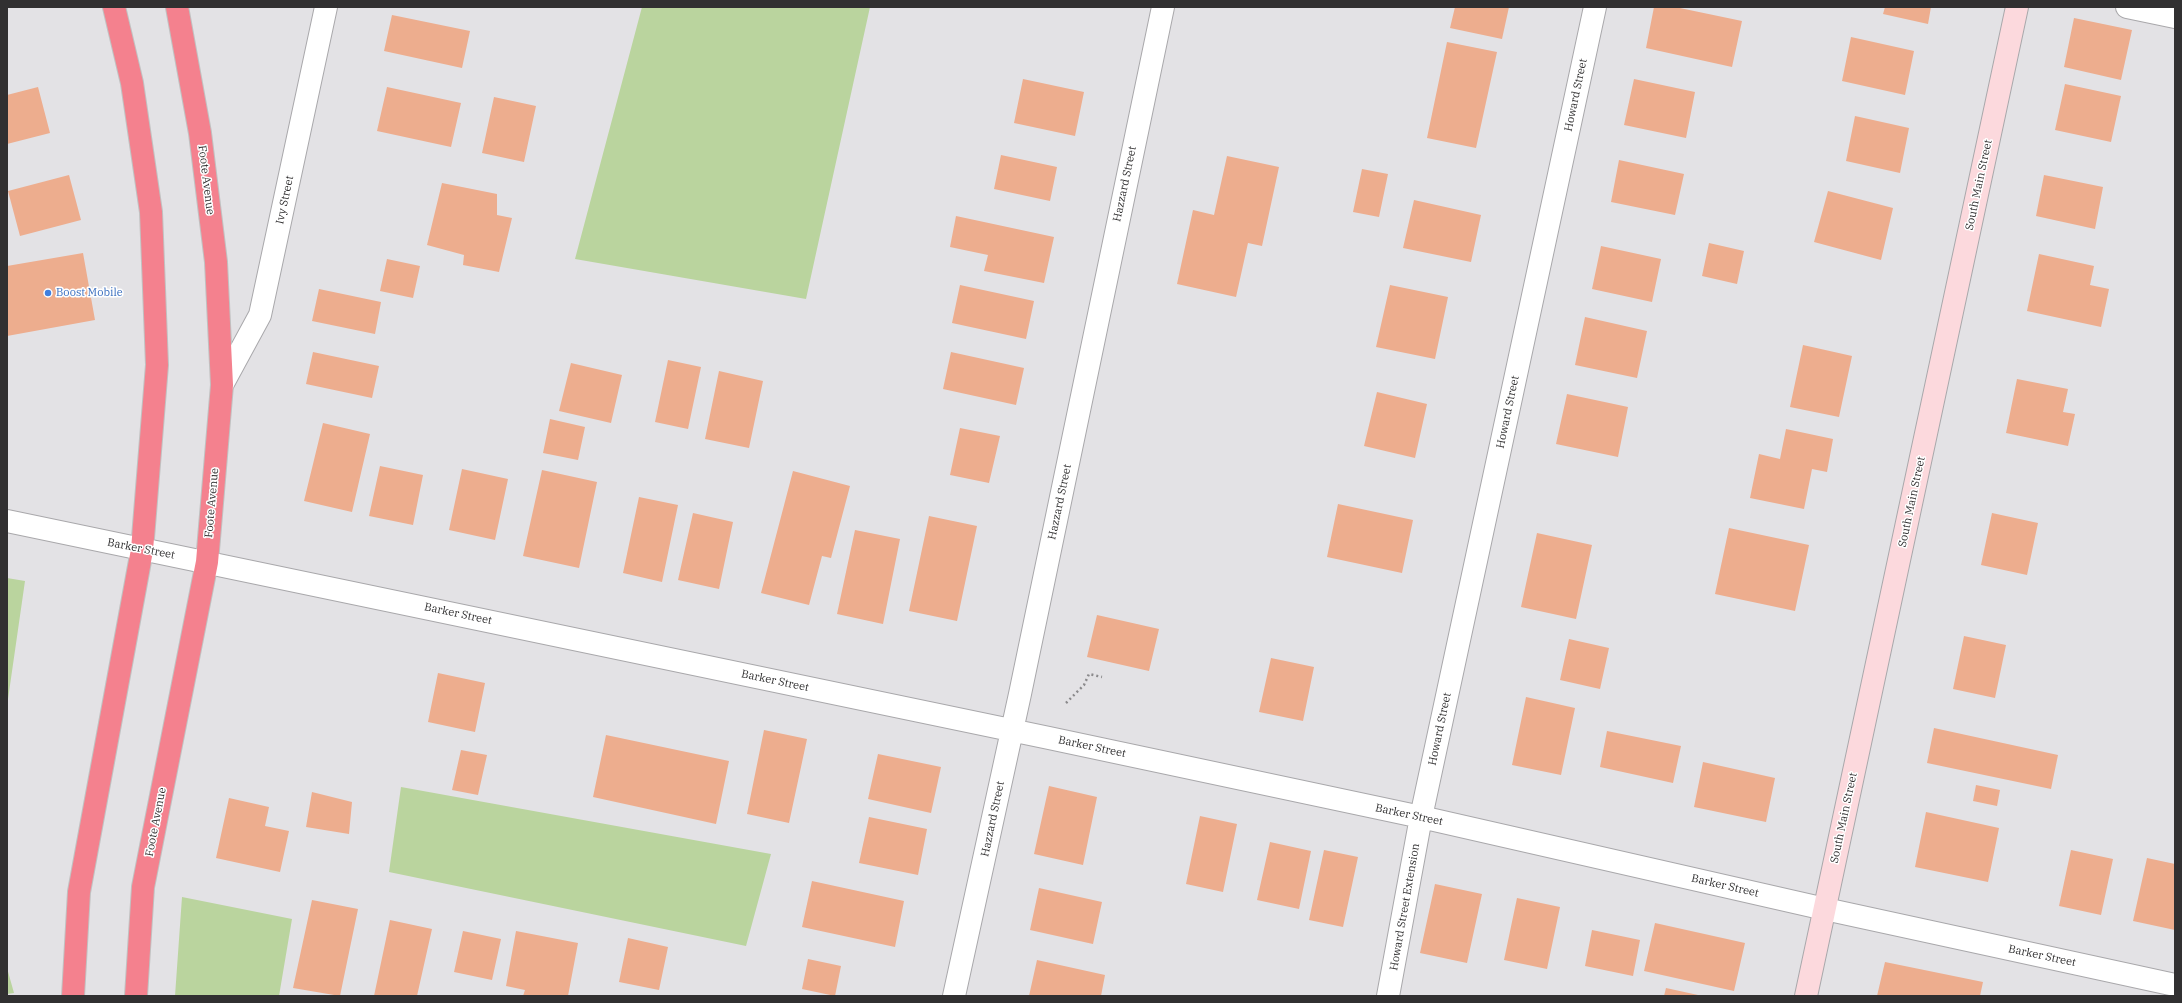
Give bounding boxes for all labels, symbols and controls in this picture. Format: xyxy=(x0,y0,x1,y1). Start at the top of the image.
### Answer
street label: Howard Street xyxy=(1562,57,1590,133)
street label: South Main Street xyxy=(1963,138,1995,232)
street label: Foote Avenue xyxy=(195,144,217,216)
street label: Hazzard Street xyxy=(1111,145,1139,223)
street label: Ivy Street xyxy=(273,175,297,225)
place label: Boost Mobile xyxy=(56,286,123,300)
marker: Boost Mobile xyxy=(43,288,53,298)
street label: Howard Street xyxy=(1494,374,1522,450)
street label: South Main Street xyxy=(1896,455,1928,549)
street label: Hazzard Street xyxy=(1046,463,1074,541)
street label: Foote Avenue xyxy=(202,468,222,538)
street label: Barker Street xyxy=(106,536,176,562)
street label: Barker Street xyxy=(423,600,493,628)
street label: Barker Street xyxy=(740,667,810,695)
street label: Howard Street xyxy=(1426,691,1454,767)
street label: Barker Street xyxy=(1057,733,1127,761)
street label: South Main Street xyxy=(1828,771,1860,865)
street label: Hazzard Street xyxy=(979,780,1007,858)
street label: Foote Avenue xyxy=(143,786,169,858)
street label: Barker Street xyxy=(1374,801,1444,829)
street label: Howard Street Extension xyxy=(1387,842,1423,972)
street label: Barker Street xyxy=(1690,872,1760,900)
street label: Barker Street xyxy=(2007,942,2077,970)

